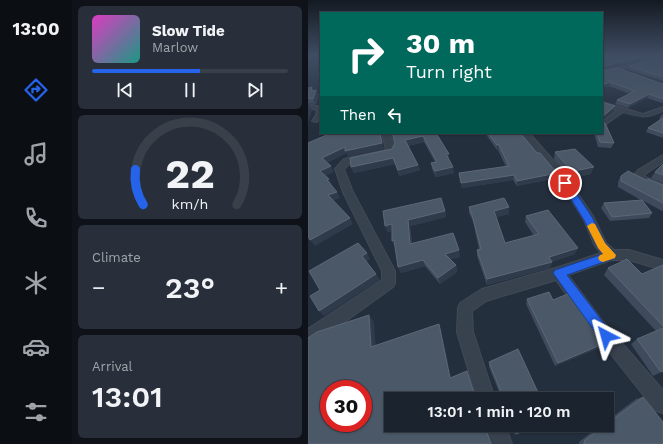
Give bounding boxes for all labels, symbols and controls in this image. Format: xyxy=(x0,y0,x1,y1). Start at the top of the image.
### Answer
text: 13:00 xyxy=(12,18,60,39)
text: Slow Tide xyxy=(152,22,225,40)
text: 30 m xyxy=(406,27,475,60)
icon: right xyxy=(340,28,392,80)
text: Marlow xyxy=(152,40,198,55)
text: Turn right xyxy=(406,61,492,82)
icon: directions xyxy=(22,76,50,104)
icon: previous xyxy=(114,79,136,101)
icon: pause xyxy=(179,79,201,101)
icon: next xyxy=(244,79,266,101)
icon: left xyxy=(384,104,406,126)
text: Then xyxy=(340,106,376,124)
icon: music xyxy=(22,140,50,168)
text: 22 xyxy=(165,149,215,198)
pin xyxy=(548,166,582,200)
icon: arrive xyxy=(554,172,576,194)
text: km/h xyxy=(172,196,208,212)
icon: phone xyxy=(22,204,50,232)
text: Climate xyxy=(92,250,141,265)
icon: climate xyxy=(22,269,50,297)
text: 23° xyxy=(165,270,215,305)
text: − xyxy=(92,275,105,300)
text: + xyxy=(275,275,288,300)
position arrow xyxy=(585,315,627,357)
icon: car xyxy=(22,333,50,361)
text: Arrival xyxy=(92,359,133,374)
text: 13:01 xyxy=(92,379,163,414)
speed limit sign: 30 xyxy=(320,380,372,432)
icon: filters xyxy=(22,398,50,426)
text: 13:01 · 1 min · 120 m xyxy=(428,403,570,421)

